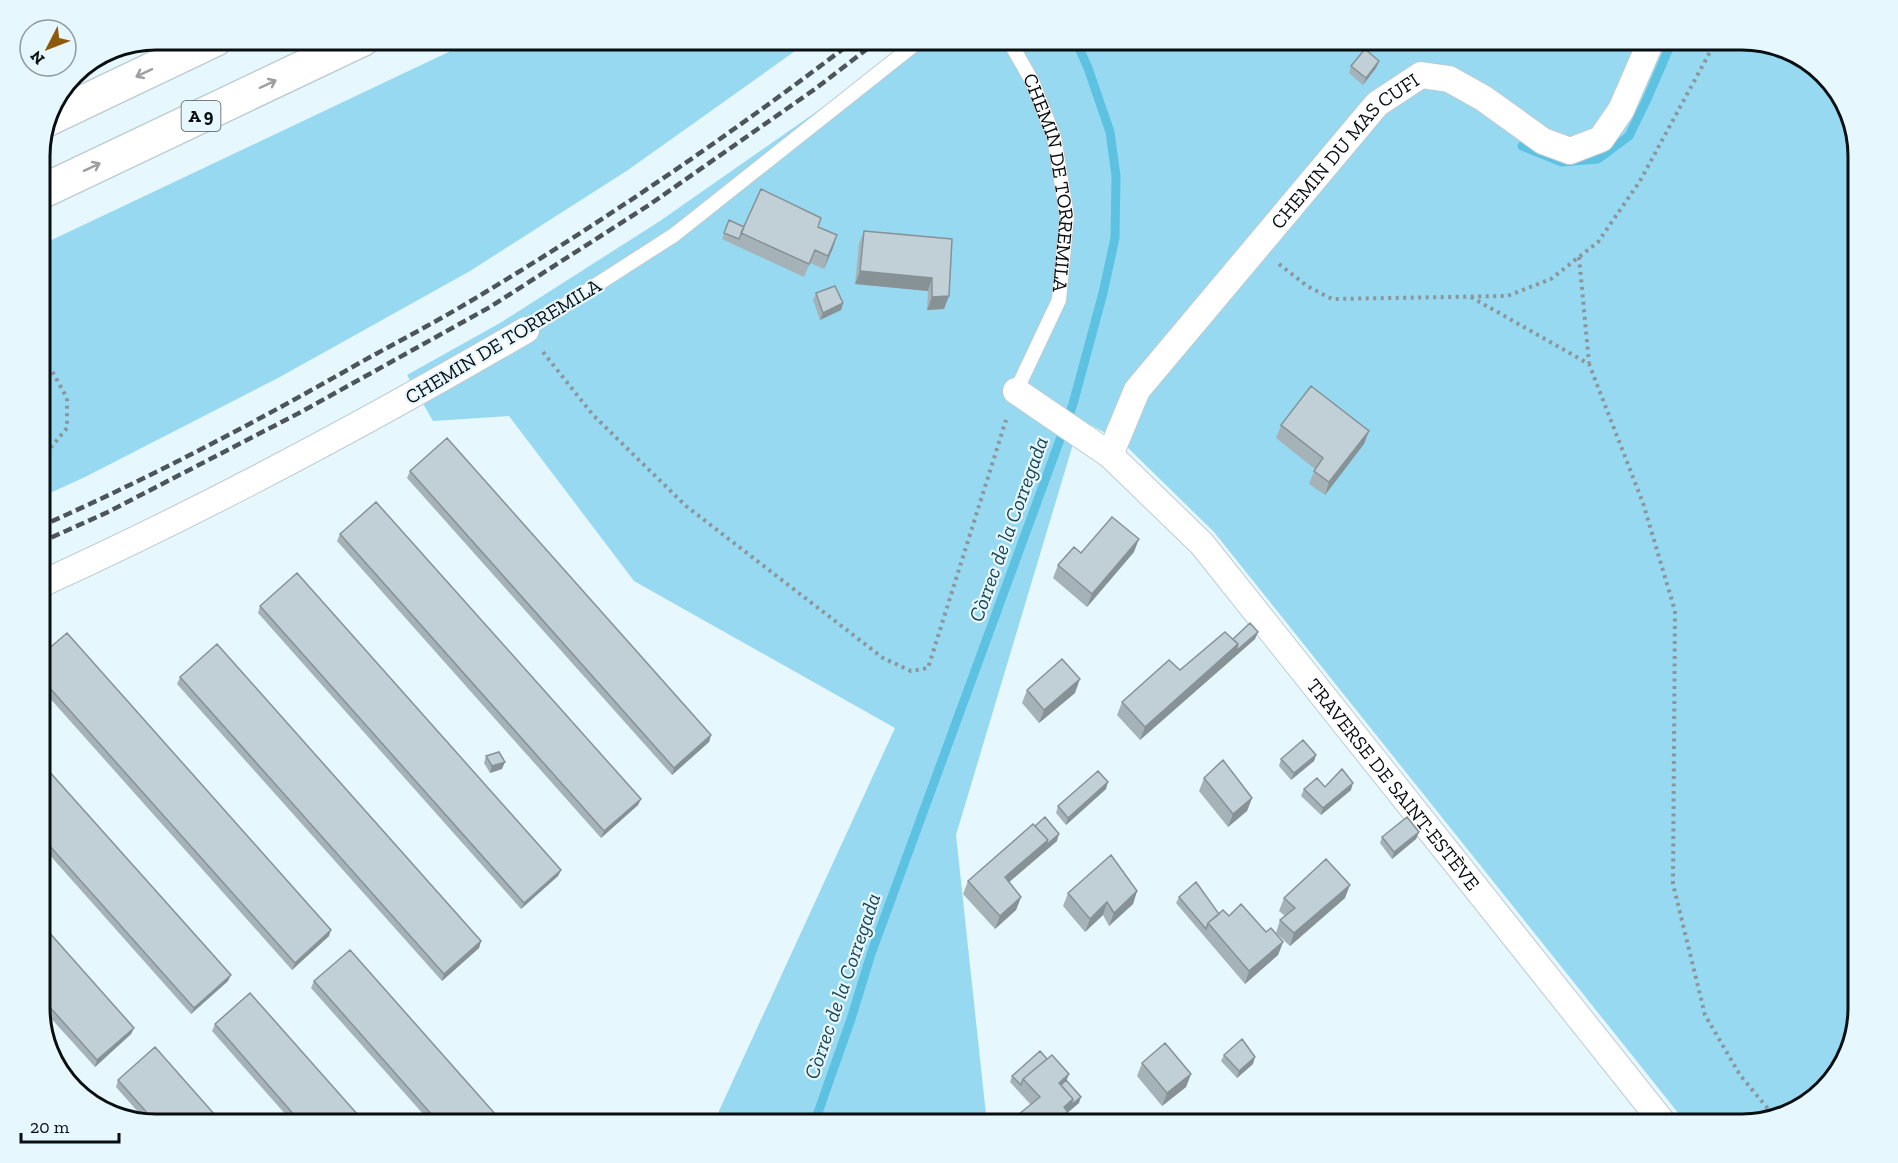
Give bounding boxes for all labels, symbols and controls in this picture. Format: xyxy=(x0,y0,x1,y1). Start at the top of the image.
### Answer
north arrow xyxy=(18,18,78,78)
text: N xyxy=(26,47,48,69)
one-way arrow xyxy=(135,68,153,80)
street label: CHEMIN DU MAS CUFI xyxy=(1266,68,1423,234)
street label: CHEMIN DE TORREMILA xyxy=(1018,69,1080,294)
one-way arrow xyxy=(259,78,277,89)
road number: A 9 xyxy=(182,101,220,131)
one-way arrow xyxy=(83,161,101,173)
street label: CHEMIN DE TORREMILA xyxy=(401,273,606,409)
water label: Còrrec de la Corregada xyxy=(963,433,1053,625)
street label: TRAVERSE DE SAINT-ESTÈVE xyxy=(1302,674,1485,895)
water label: Còrrec de la Corregada xyxy=(798,890,886,1082)
scale bar xyxy=(21,1106,118,1144)
text: 20 m xyxy=(30,1116,70,1138)

